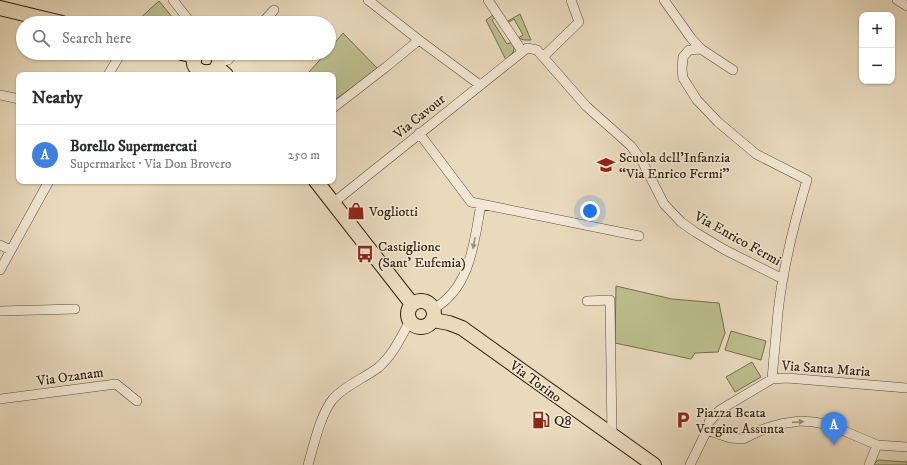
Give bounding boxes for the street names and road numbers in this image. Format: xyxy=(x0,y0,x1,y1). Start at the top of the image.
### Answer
street label: Via Cavour xyxy=(389,90,450,144)
street label: Via Enrico Fermi xyxy=(690,207,784,270)
street label: Via Torino xyxy=(505,356,565,407)
street label: Via Santa Maria xyxy=(780,357,871,381)
street label: Via Ozanam xyxy=(35,363,105,391)

